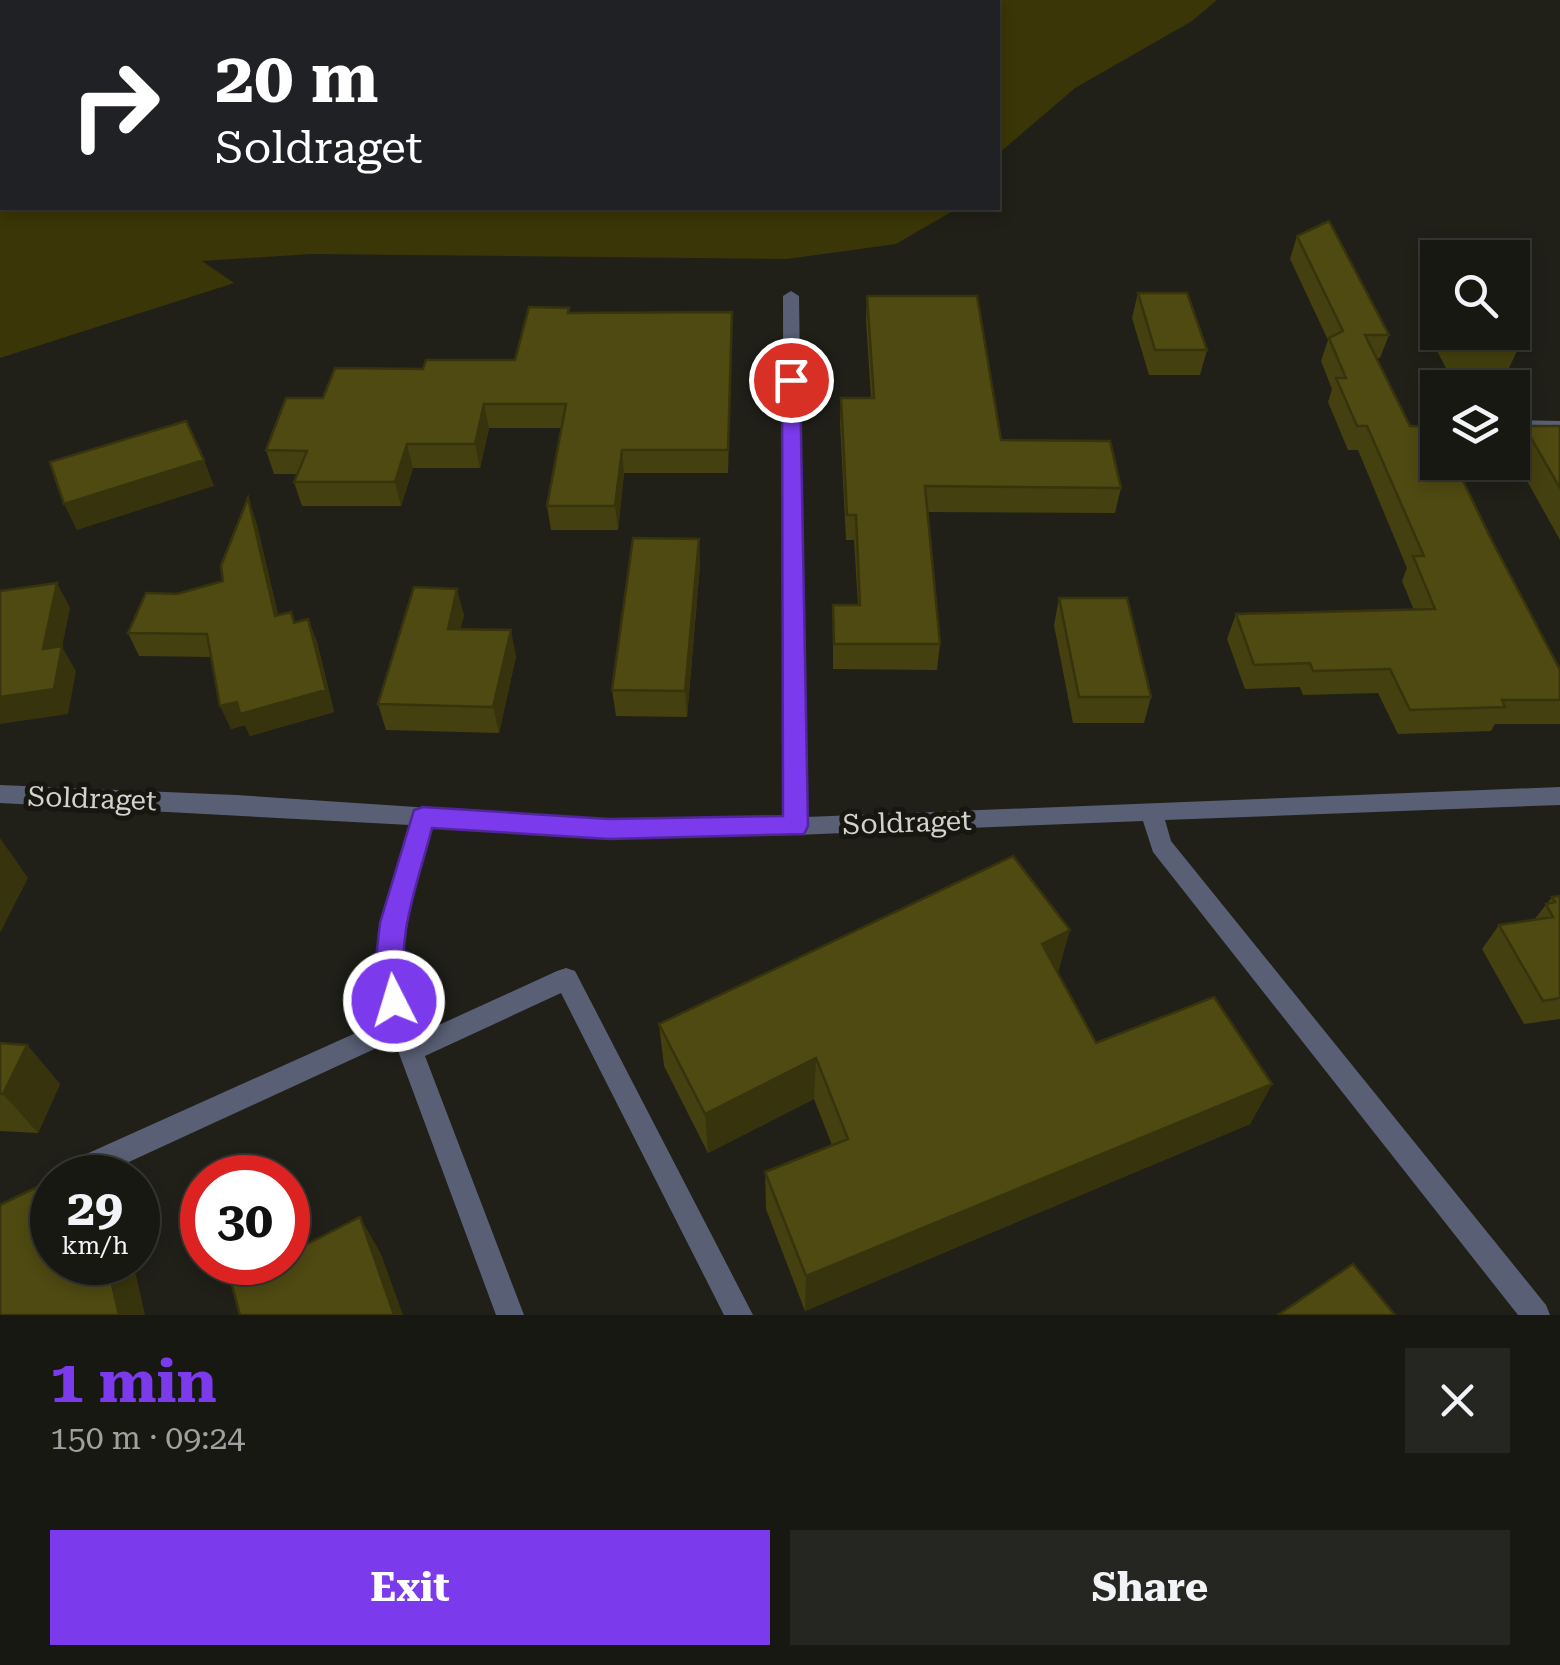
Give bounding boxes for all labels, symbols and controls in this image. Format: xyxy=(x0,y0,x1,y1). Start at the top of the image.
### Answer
text: 20 m xyxy=(215,37,379,119)
icon: right xyxy=(50,40,180,170)
text: Soldraget xyxy=(215,121,422,174)
map controls xyxy=(1420,240,1530,480)
button: search xyxy=(1420,240,1530,350)
pin xyxy=(749,338,834,423)
icon: arrive xyxy=(764,353,819,408)
button: layers xyxy=(1420,370,1530,480)
street label: Soldraget xyxy=(27,780,157,817)
street label: Soldraget xyxy=(842,804,972,841)
position arrow xyxy=(342,949,446,1053)
speed limit sign: 30 xyxy=(180,1155,310,1285)
text: 29 xyxy=(67,1179,123,1237)
text: km/h xyxy=(62,1231,128,1260)
text: 1 min xyxy=(50,1346,217,1417)
button: close xyxy=(1405,1348,1510,1453)
text: 150 m · 09:24 xyxy=(50,1419,245,1457)
button: Exit xyxy=(50,1530,770,1645)
button: Share xyxy=(790,1530,1510,1645)

